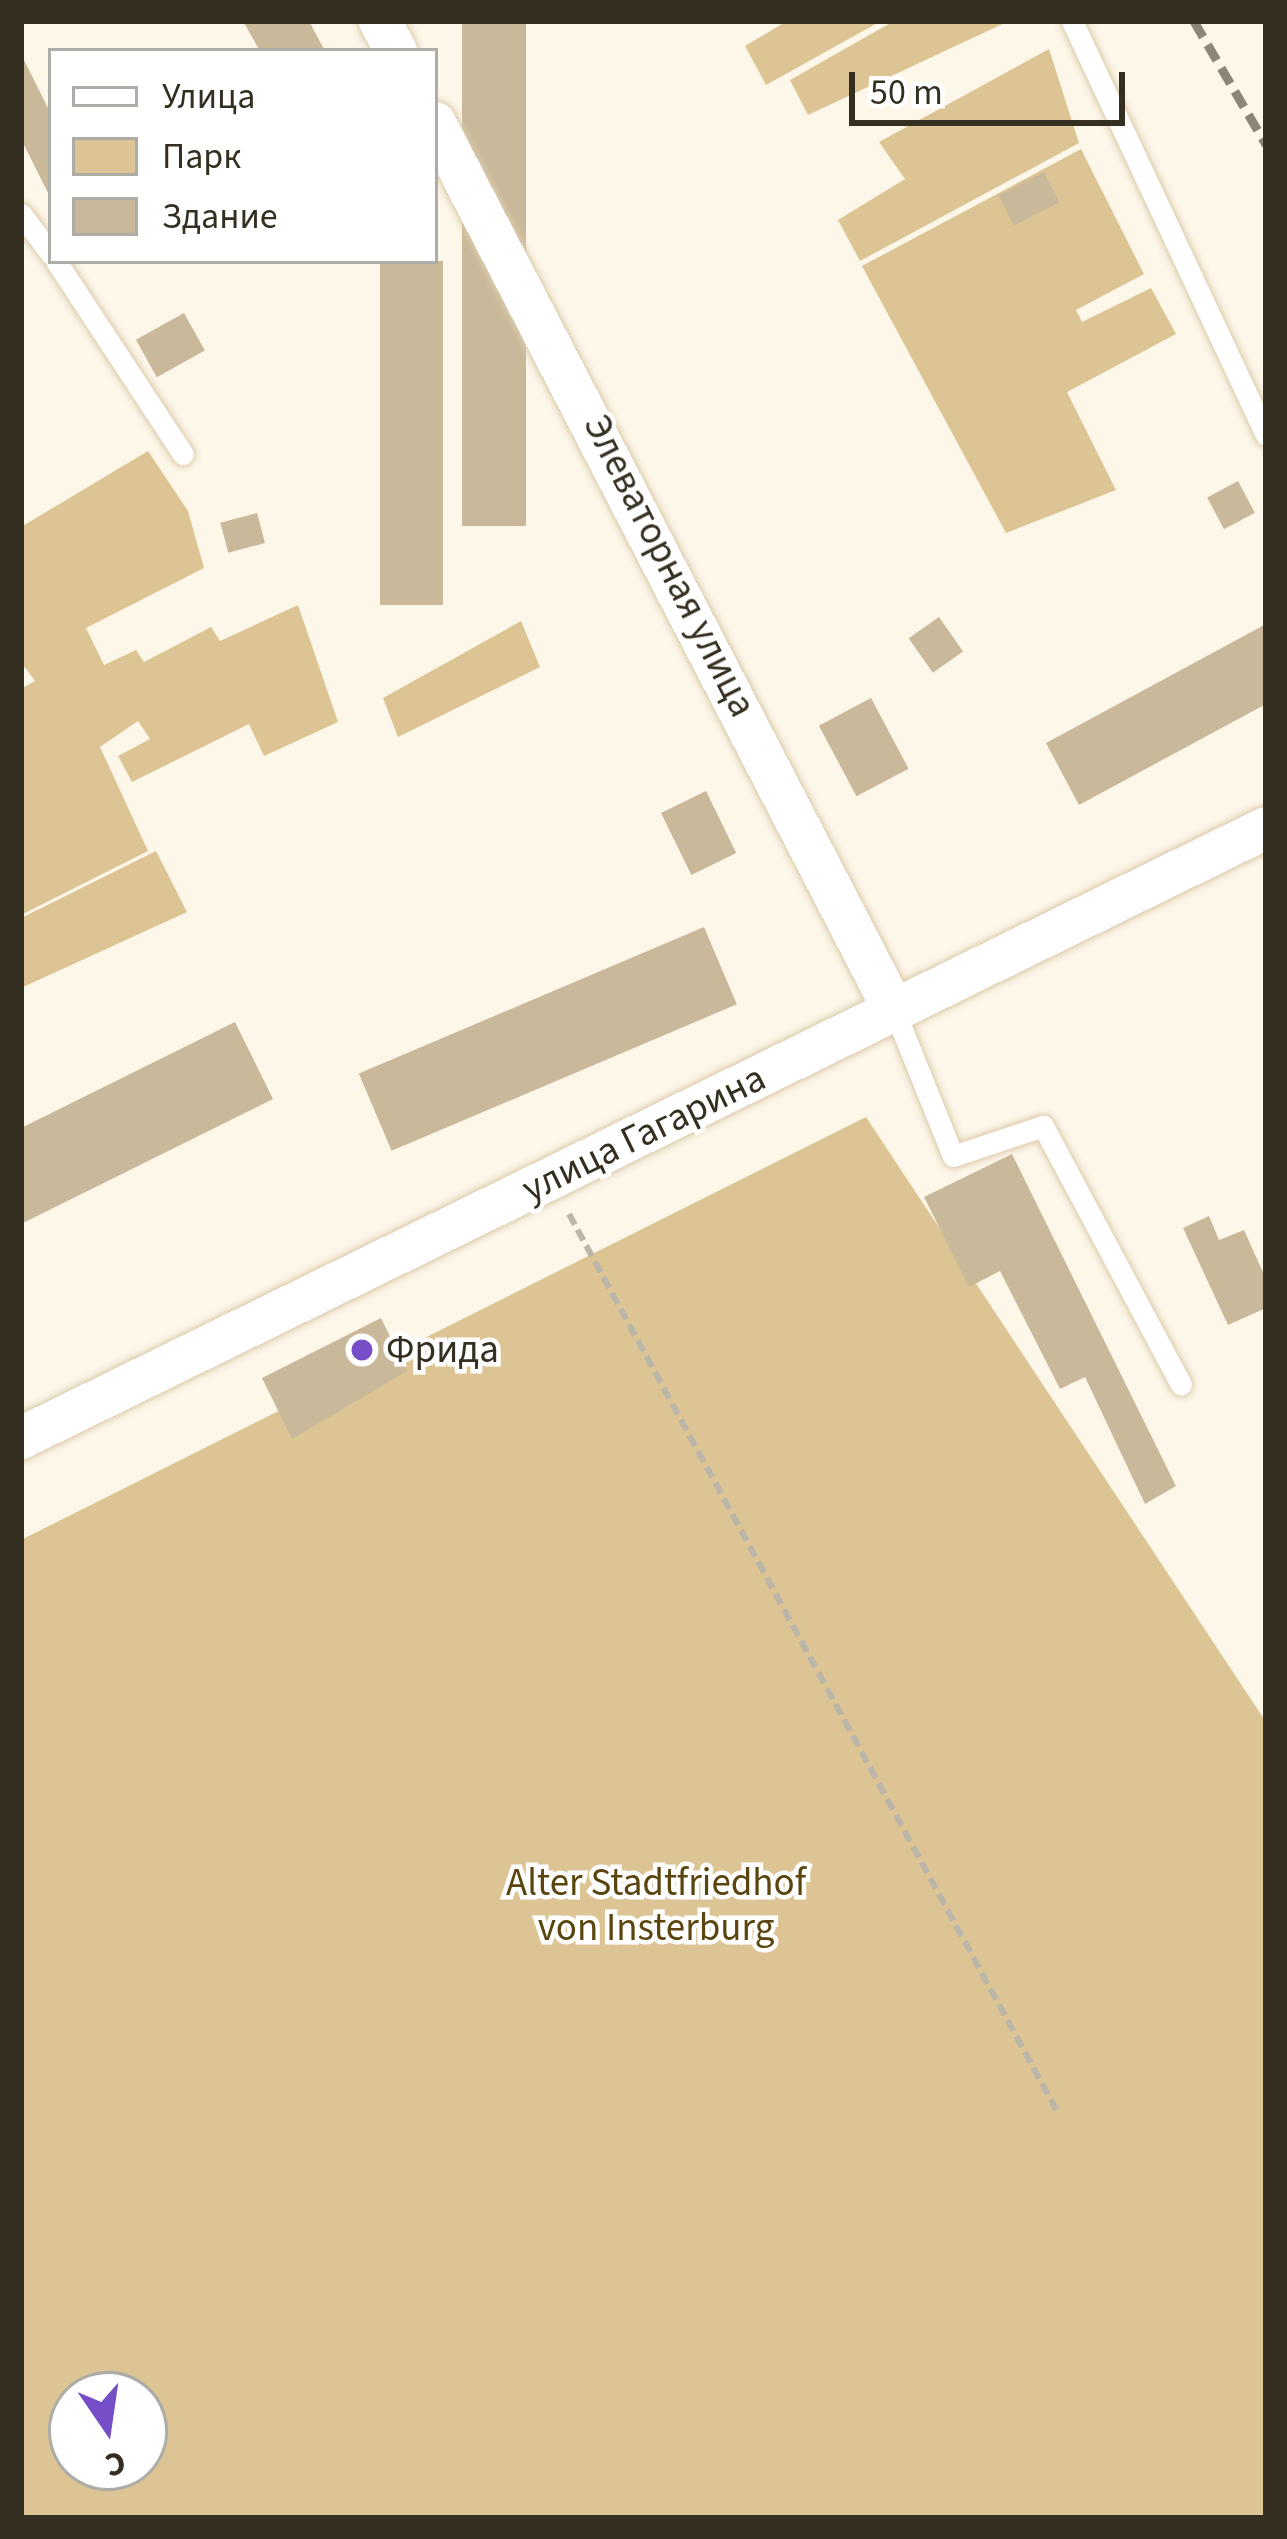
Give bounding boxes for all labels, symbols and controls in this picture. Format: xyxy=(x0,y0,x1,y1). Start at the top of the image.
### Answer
legend xyxy=(48,48,438,264)
scale bar xyxy=(855,48,1131,122)
text: 50 m xyxy=(870,67,943,118)
text: Улица xyxy=(162,71,255,122)
text: Парк xyxy=(162,131,241,182)
text: Здание xyxy=(162,191,278,242)
street label: Элеваторная улица xyxy=(573,407,765,725)
street label: улица Гагарина xyxy=(515,1055,773,1213)
place label: Фрида xyxy=(386,1327,499,1373)
marker: Фрида xyxy=(349,1337,375,1363)
park label: Alter Stadtfriedhof von Insterburg xyxy=(506,1861,806,1952)
north arrow xyxy=(48,2371,168,2491)
text: С xyxy=(101,2439,130,2489)

